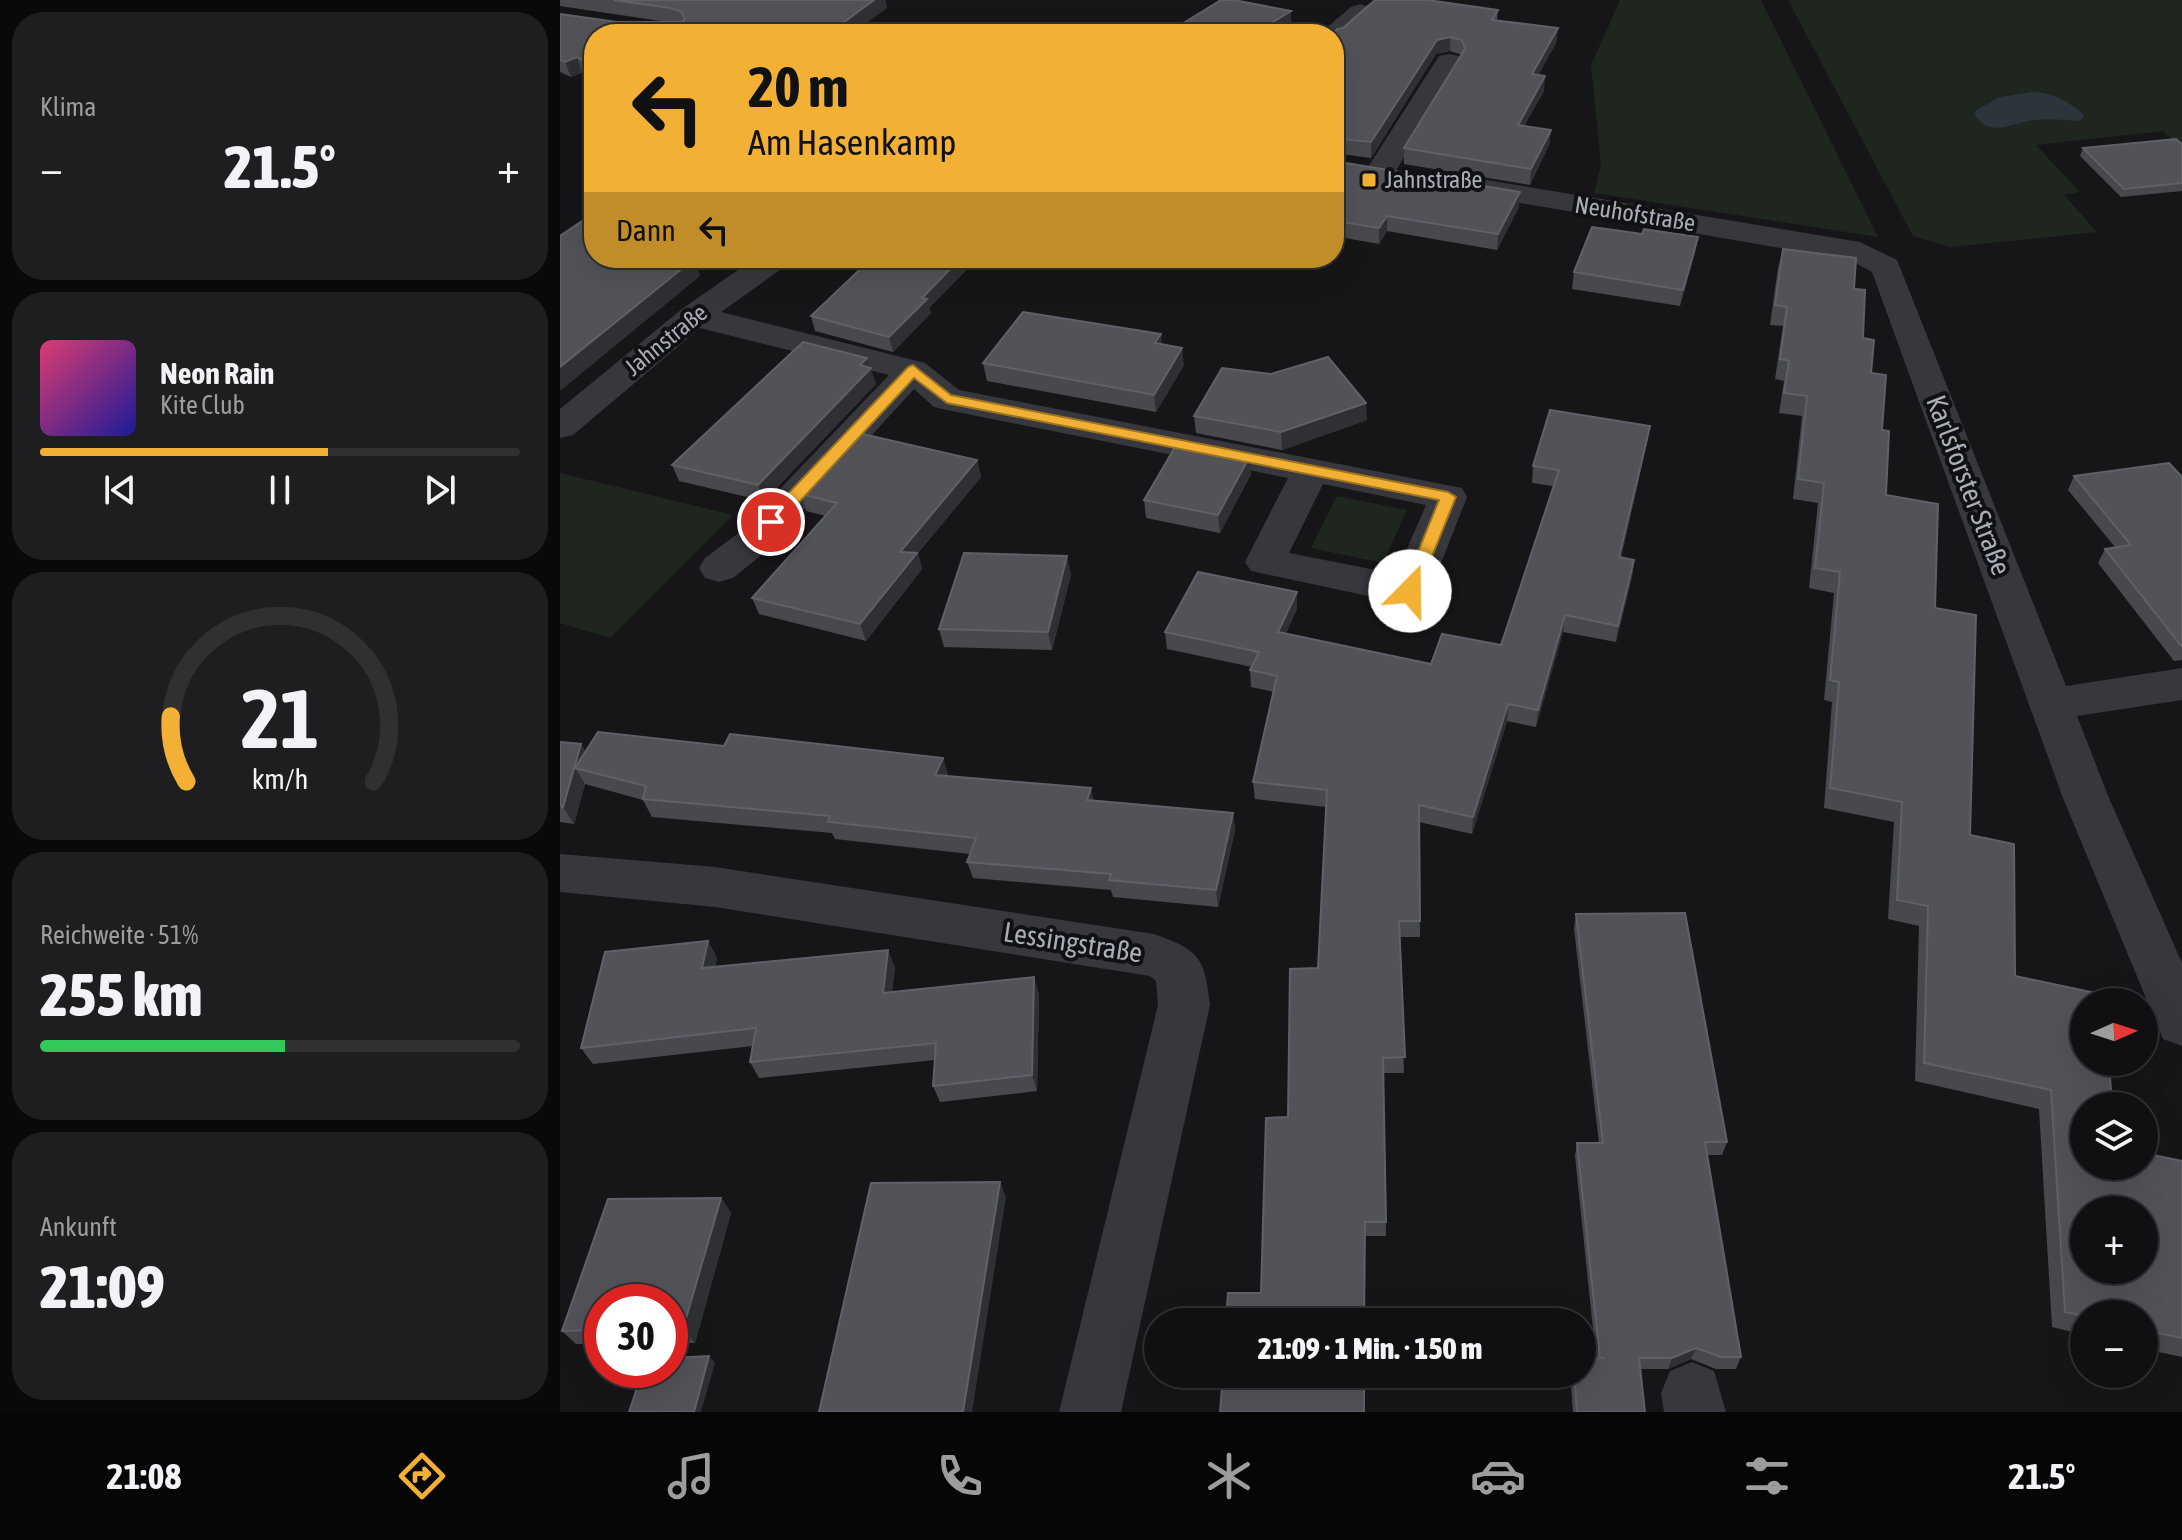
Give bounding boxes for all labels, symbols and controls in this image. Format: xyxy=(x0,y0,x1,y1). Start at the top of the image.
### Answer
text: 20 m xyxy=(748,55,849,119)
icon: left xyxy=(616,56,720,160)
text: Klima xyxy=(40,92,96,122)
text: Am Hasenkamp xyxy=(748,121,956,163)
text: 21.5° xyxy=(224,132,336,201)
text: − xyxy=(40,142,63,192)
text: + xyxy=(497,142,520,192)
place label: Jahnstraße xyxy=(1385,166,1482,193)
marker: Jahnstraße xyxy=(1360,171,1378,189)
street label: Neuhofstraße xyxy=(1573,191,1697,236)
icon: left xyxy=(692,208,736,252)
text: Dann xyxy=(616,213,676,247)
street label: Jahnstraße xyxy=(619,298,712,381)
text: Neon Rain xyxy=(160,356,274,390)
text: Kite Club xyxy=(160,390,245,420)
street label: Karlsforster Straße xyxy=(1920,391,2018,579)
icon: previous xyxy=(98,468,142,512)
icon: pause xyxy=(258,468,302,512)
icon: next xyxy=(418,468,462,512)
pin xyxy=(737,488,805,556)
icon: arrive xyxy=(749,500,793,544)
position arrow xyxy=(1368,549,1452,633)
text: 21 xyxy=(241,670,319,766)
text: km/h xyxy=(252,762,308,795)
street label: Lessingstraße xyxy=(1001,915,1145,969)
text: Reichweite · 51% xyxy=(40,920,198,950)
text: 255 km xyxy=(40,960,202,1029)
north arrow xyxy=(2070,988,2158,1076)
map controls xyxy=(2070,988,2158,1388)
button: layers xyxy=(2070,1092,2158,1180)
button: + xyxy=(2070,1196,2158,1284)
text: Ankunft xyxy=(40,1212,117,1242)
text: 21:09 xyxy=(40,1252,165,1321)
speed limit sign: 30 xyxy=(584,1284,688,1388)
button: − xyxy=(2070,1300,2158,1388)
text: 21:09 · 1 Min. · 150 m xyxy=(1258,1331,1482,1365)
icon: directions xyxy=(394,1448,450,1504)
icon: music xyxy=(663,1448,719,1504)
icon: phone xyxy=(932,1448,988,1504)
icon: climate xyxy=(1201,1448,1257,1504)
icon: car xyxy=(1470,1448,1526,1504)
icon: filters xyxy=(1739,1448,1795,1504)
text: 21:08 xyxy=(107,1455,181,1497)
text: 21.5° xyxy=(2008,1455,2075,1497)

